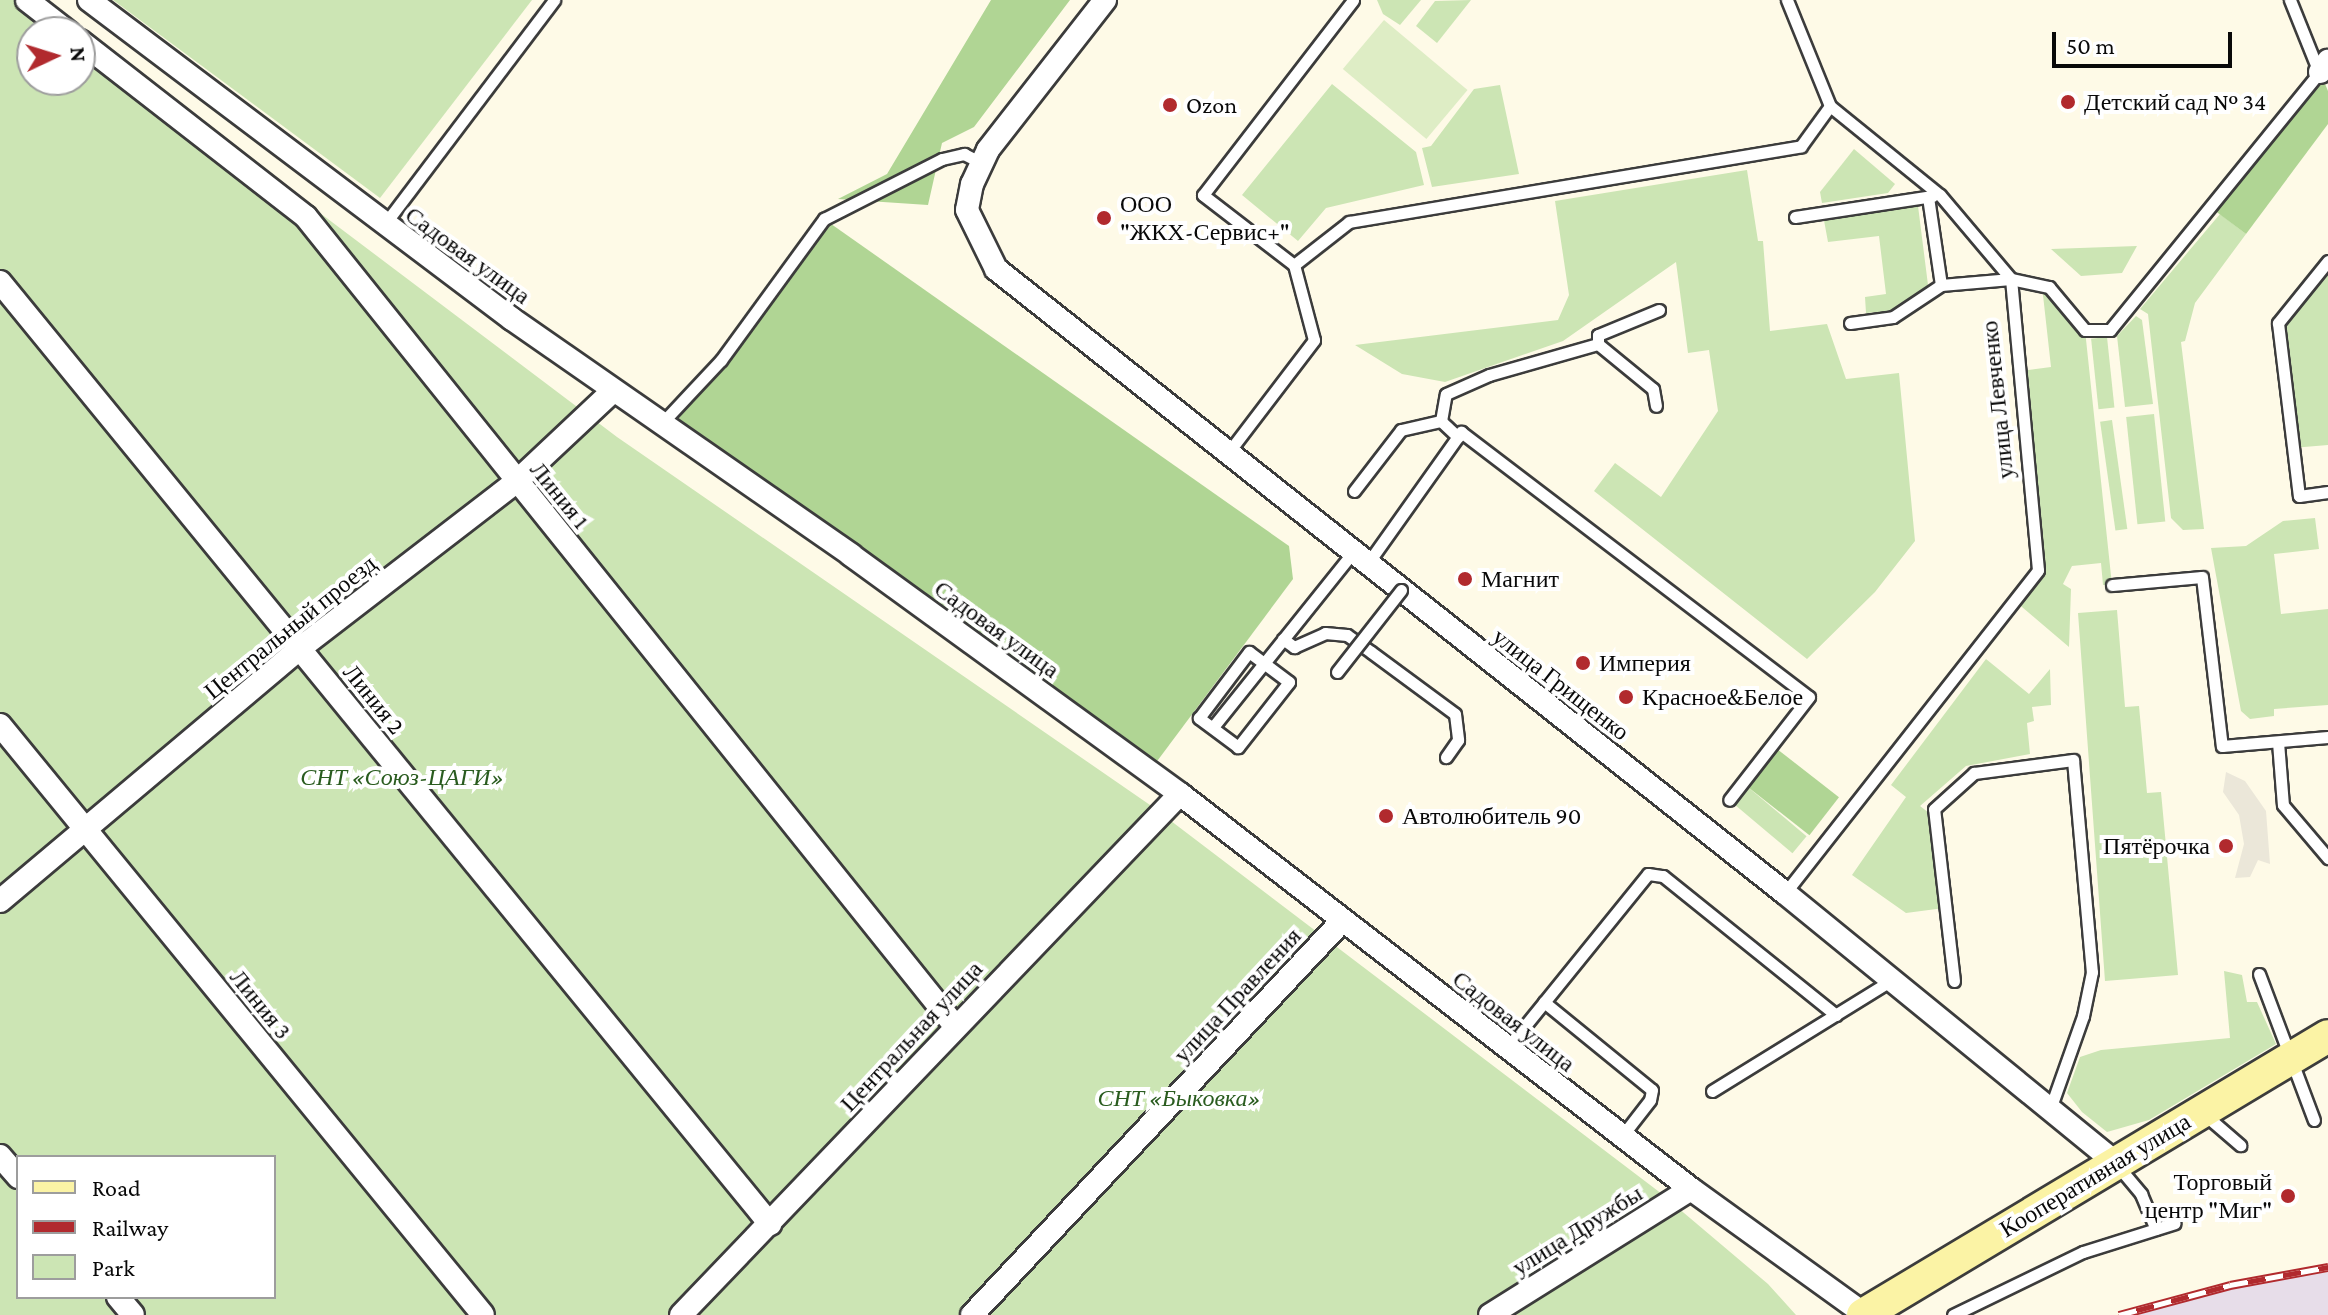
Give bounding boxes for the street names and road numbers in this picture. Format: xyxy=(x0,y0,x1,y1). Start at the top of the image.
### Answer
street label: Садовая улица xyxy=(400,200,536,310)
street label: улица Левченко xyxy=(1974,319,2020,481)
street label: Линия 1 xyxy=(524,456,596,534)
street label: Центральный проезд xyxy=(198,549,382,705)
street label: Садовая улица xyxy=(929,574,1065,684)
street label: улица Грищенко xyxy=(1487,622,1635,746)
street label: Линия 2 xyxy=(337,658,411,740)
street label: улица Правления xyxy=(1167,922,1307,1068)
street label: Центральная улица xyxy=(834,955,988,1117)
street label: Линия 3 xyxy=(224,963,298,1045)
street label: Садовая улица xyxy=(1447,964,1581,1078)
street label: Кооперативная улица xyxy=(1994,1107,2196,1243)
street label: улица Дружбы xyxy=(1507,1179,1647,1281)

